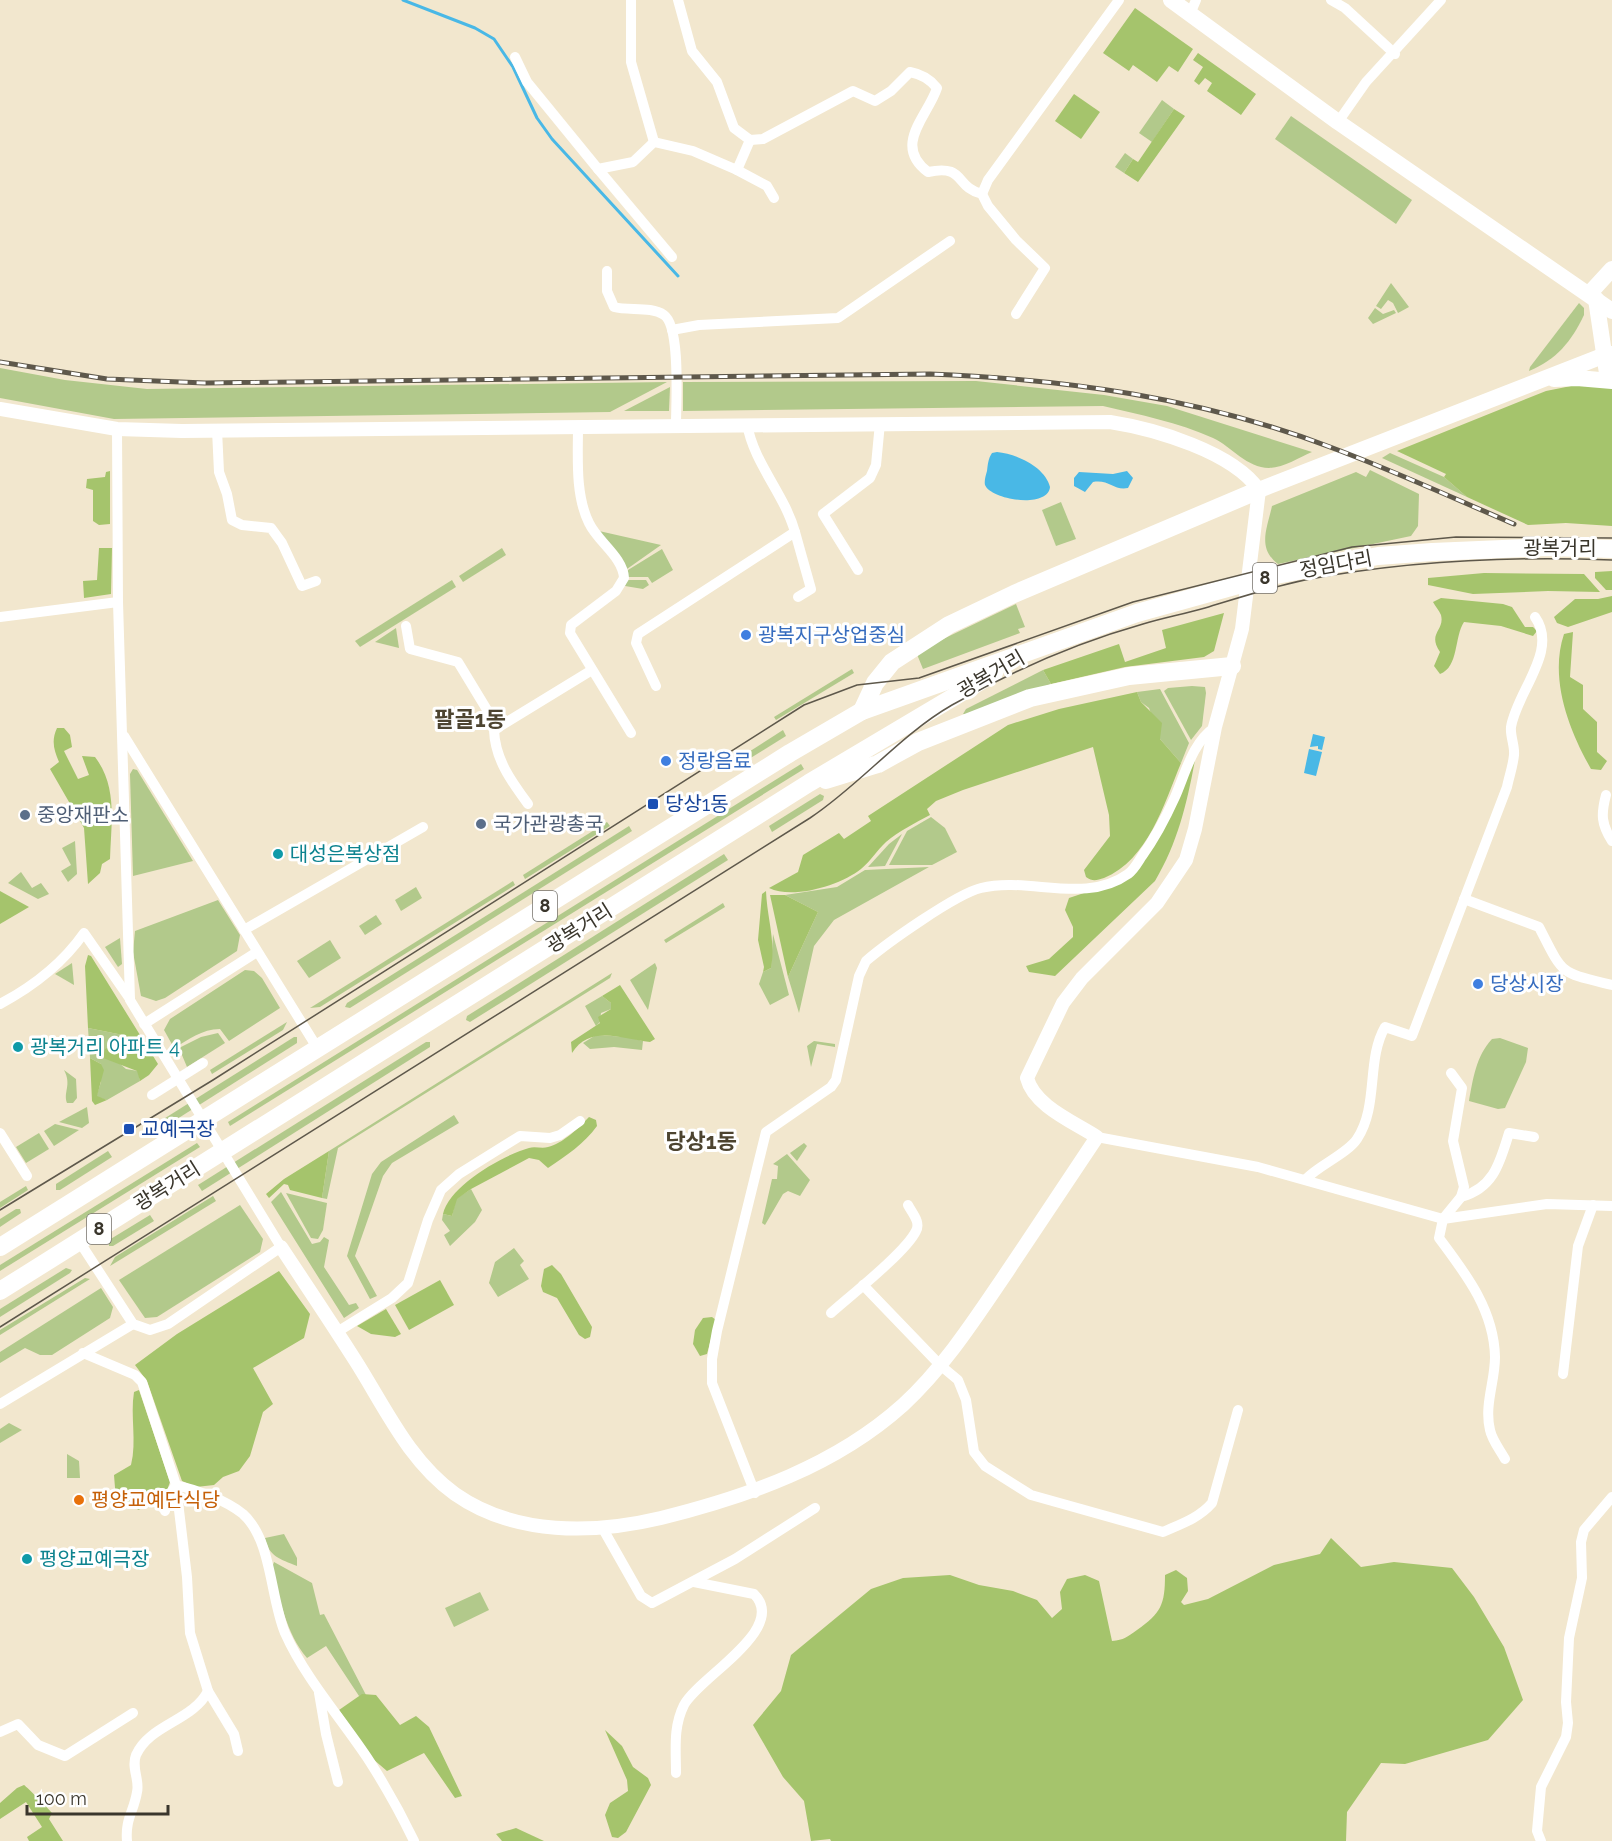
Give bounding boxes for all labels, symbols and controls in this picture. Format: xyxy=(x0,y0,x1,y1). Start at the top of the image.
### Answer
street label: 광복거리 xyxy=(1523,536,1597,560)
street label: 정임다리 xyxy=(1298,546,1374,582)
road number: 8 xyxy=(1253,563,1277,593)
place label: 광복지구상업중심 xyxy=(758,623,905,647)
marker: 광복지구상업중심 xyxy=(739,628,753,642)
street label: 광복거리 xyxy=(953,645,1029,703)
district label: 팔골1동 xyxy=(434,706,506,732)
place label: 정랑음료 xyxy=(678,749,752,773)
marker: 정랑음료 xyxy=(659,754,673,768)
place label: 당상1동 xyxy=(665,792,729,816)
marker: 당상1동 xyxy=(646,797,660,811)
place label: 중앙재판소 xyxy=(37,803,129,827)
marker: 중앙재판소 xyxy=(18,808,32,822)
place label: 국가관광총국 xyxy=(493,812,603,836)
marker: 국가관광총국 xyxy=(474,817,488,831)
place label: 대성은복상점 xyxy=(290,842,400,866)
marker: 대성은복상점 xyxy=(271,847,285,861)
road number: 8 xyxy=(533,891,557,921)
street label: 광복거리 xyxy=(541,898,617,958)
place label: 당상시장 xyxy=(1490,972,1564,996)
marker: 당상시장 xyxy=(1471,977,1485,991)
place label: 광복거리 아파트 4 xyxy=(30,1035,180,1059)
marker: 광복거리 아파트 4 xyxy=(11,1040,25,1054)
place label: 교예극장 xyxy=(141,1117,215,1141)
marker: 교예극장 xyxy=(122,1122,136,1136)
district label: 당상1동 xyxy=(665,1128,737,1154)
street label: 광복거리 xyxy=(129,1156,205,1216)
road number: 8 xyxy=(87,1214,111,1244)
place label: 평양교예단식당 xyxy=(91,1488,220,1512)
marker: 평양교예단식당 xyxy=(72,1493,86,1507)
place label: 평양교예극장 xyxy=(39,1547,149,1571)
marker: 평양교예극장 xyxy=(20,1552,34,1566)
scale bar xyxy=(27,1778,168,1816)
text: 100 m xyxy=(36,1788,87,1809)

